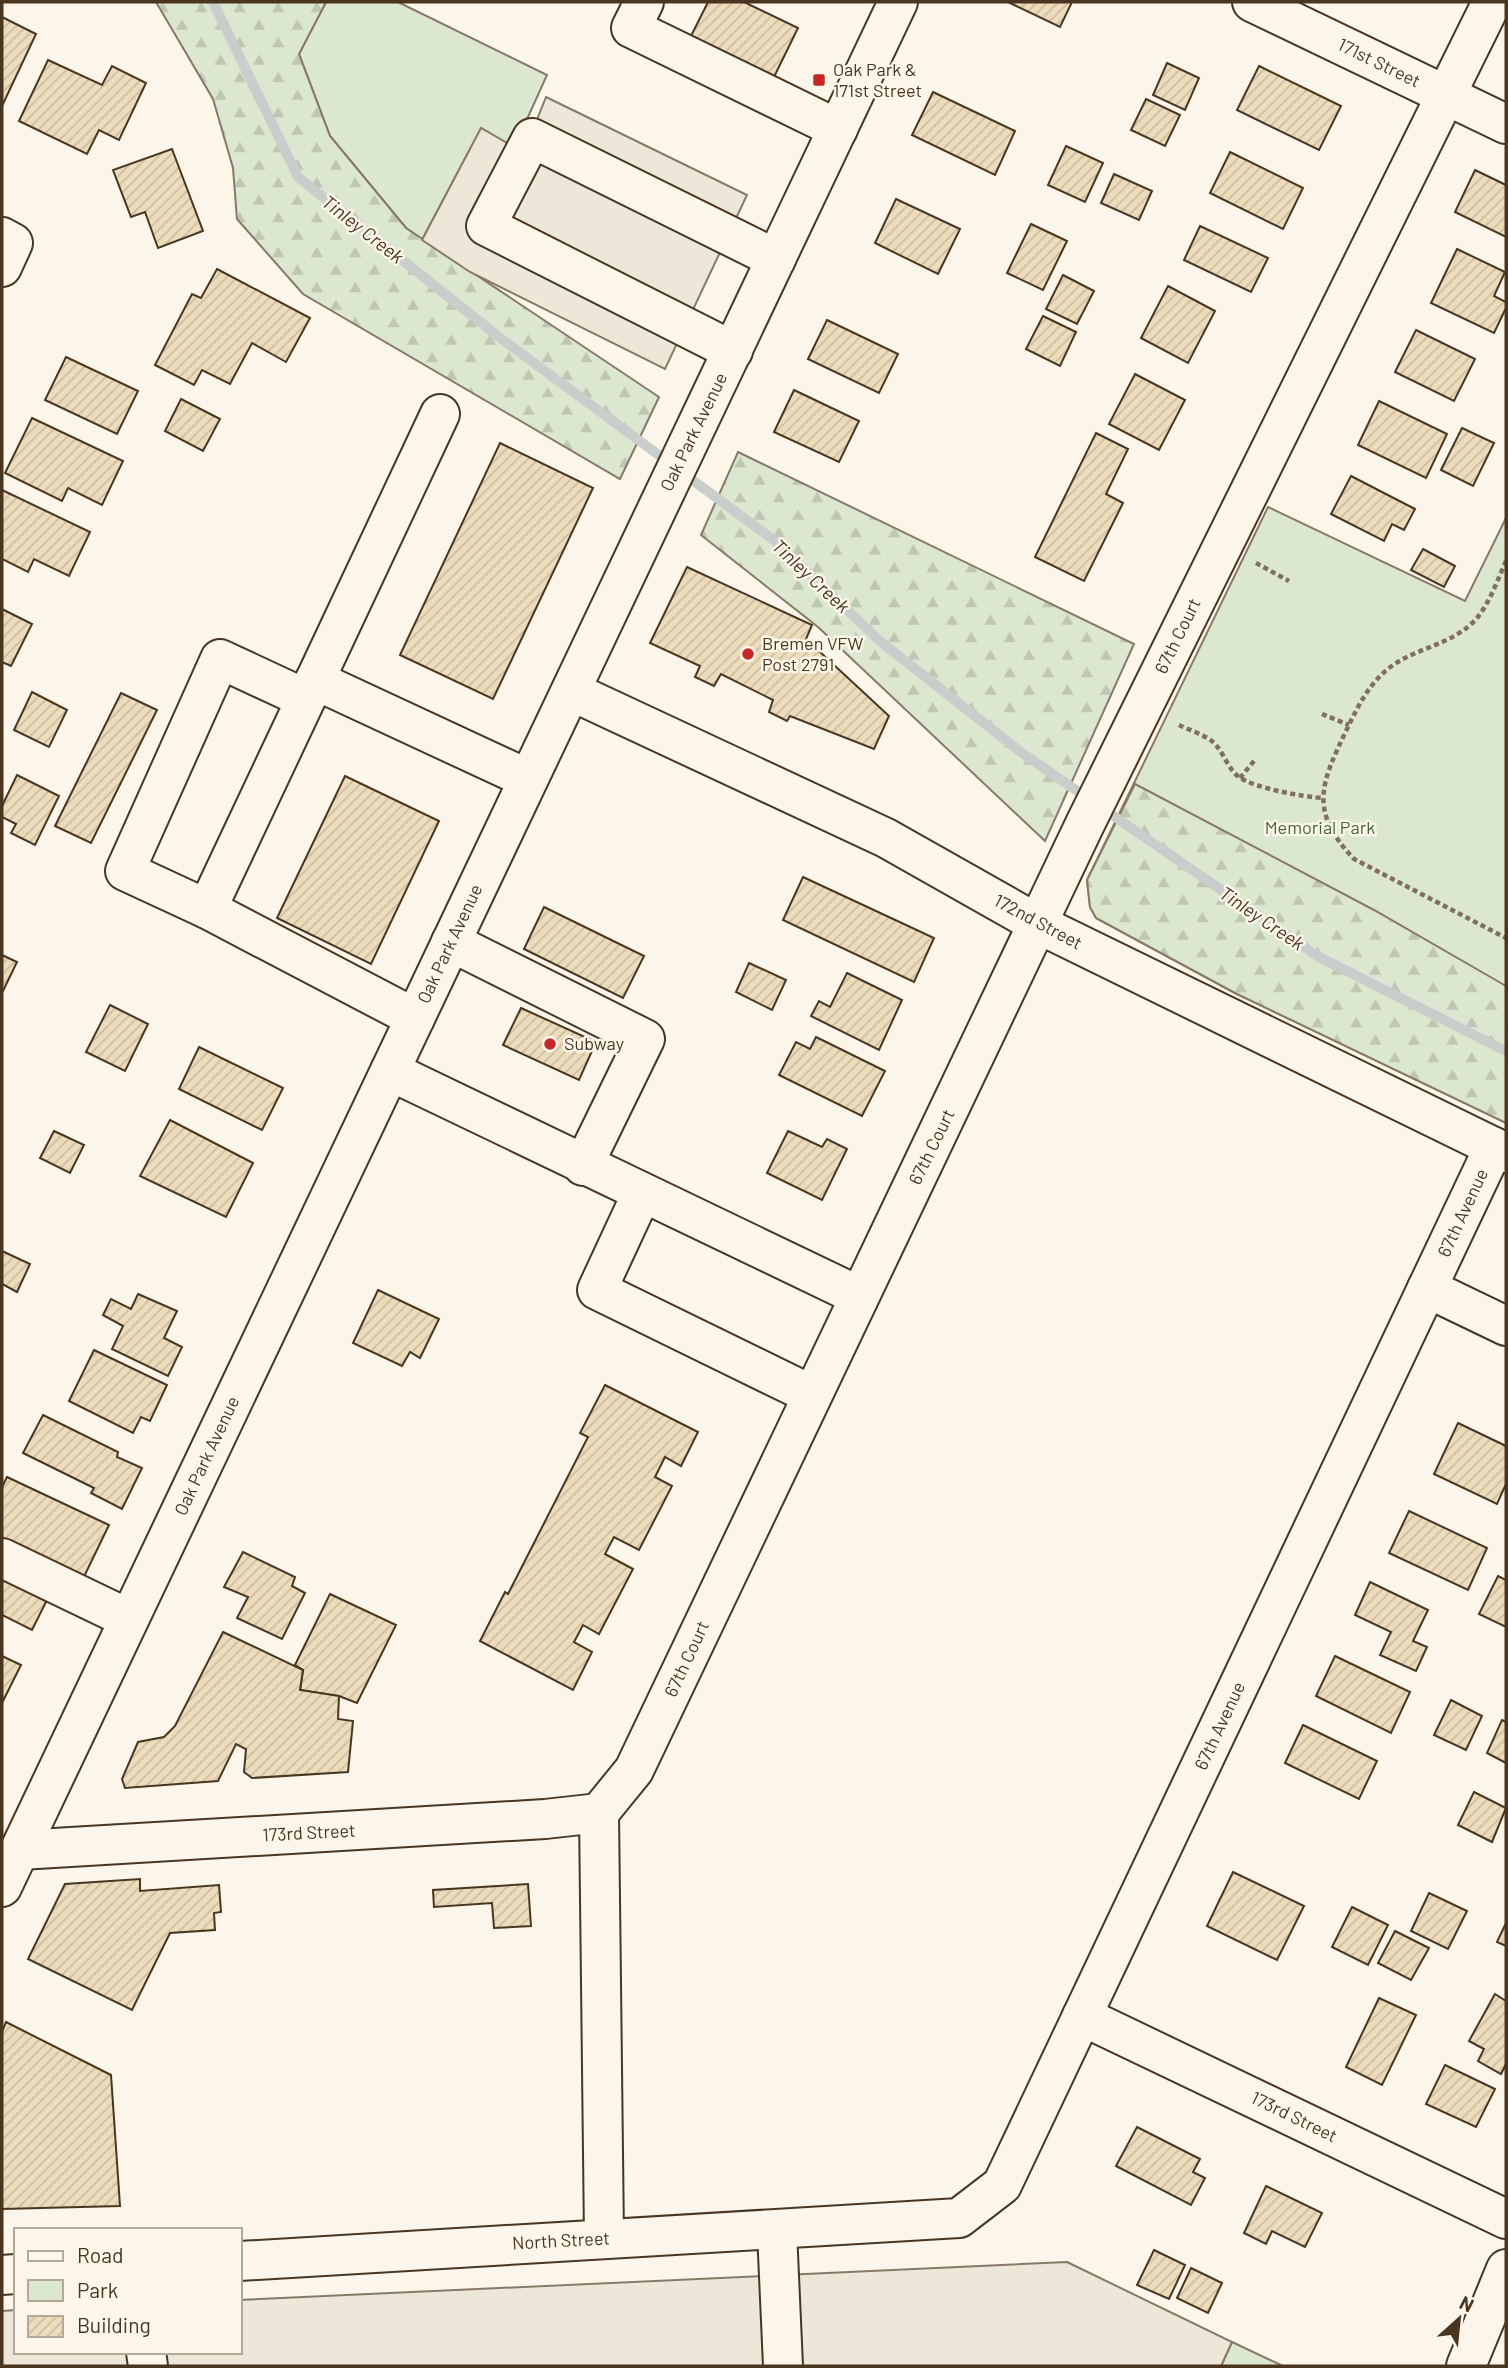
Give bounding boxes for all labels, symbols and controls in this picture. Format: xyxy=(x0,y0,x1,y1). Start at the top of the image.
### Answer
street label: 171st Street xyxy=(1335,33,1424,92)
place label: Oak Park & 171st Street xyxy=(833,58,922,101)
marker: Oak Park & 171st Street xyxy=(811,72,827,88)
water label: Tinley Creek xyxy=(318,190,409,268)
street label: Oak Park Avenue xyxy=(655,369,731,494)
water label: Tinley Creek xyxy=(768,534,855,618)
street label: 67th Court xyxy=(1149,594,1205,677)
place label: Bremen VFW Post 2791 xyxy=(762,632,864,675)
marker: Bremen VFW Post 2791 xyxy=(740,646,756,662)
park label: Memorial Park xyxy=(1265,816,1375,838)
street label: Oak Park Avenue xyxy=(412,880,486,1007)
water label: Tinley Creek xyxy=(1215,881,1310,955)
street label: 172nd Street xyxy=(991,889,1086,954)
place label: Subway xyxy=(564,1032,624,1054)
marker: Subway xyxy=(542,1036,558,1052)
street label: 67th Court xyxy=(903,1105,959,1188)
street label: 67th Avenue xyxy=(1432,1165,1492,1260)
street label: Oak Park Avenue xyxy=(169,1392,243,1519)
street label: 67th Court xyxy=(659,1617,713,1700)
street label: 67th Avenue xyxy=(1189,1678,1249,1773)
street label: 173rd Street xyxy=(262,1819,356,1845)
street label: 173rd Street xyxy=(1248,2086,1341,2146)
street label: North Street xyxy=(512,2226,610,2254)
legend xyxy=(14,2228,242,2354)
text: Road xyxy=(77,2242,123,2267)
text: Park xyxy=(77,2277,118,2302)
north arrow xyxy=(1424,2284,1494,2354)
text: N xyxy=(1456,2290,1478,2317)
text: Building xyxy=(77,2312,151,2337)

